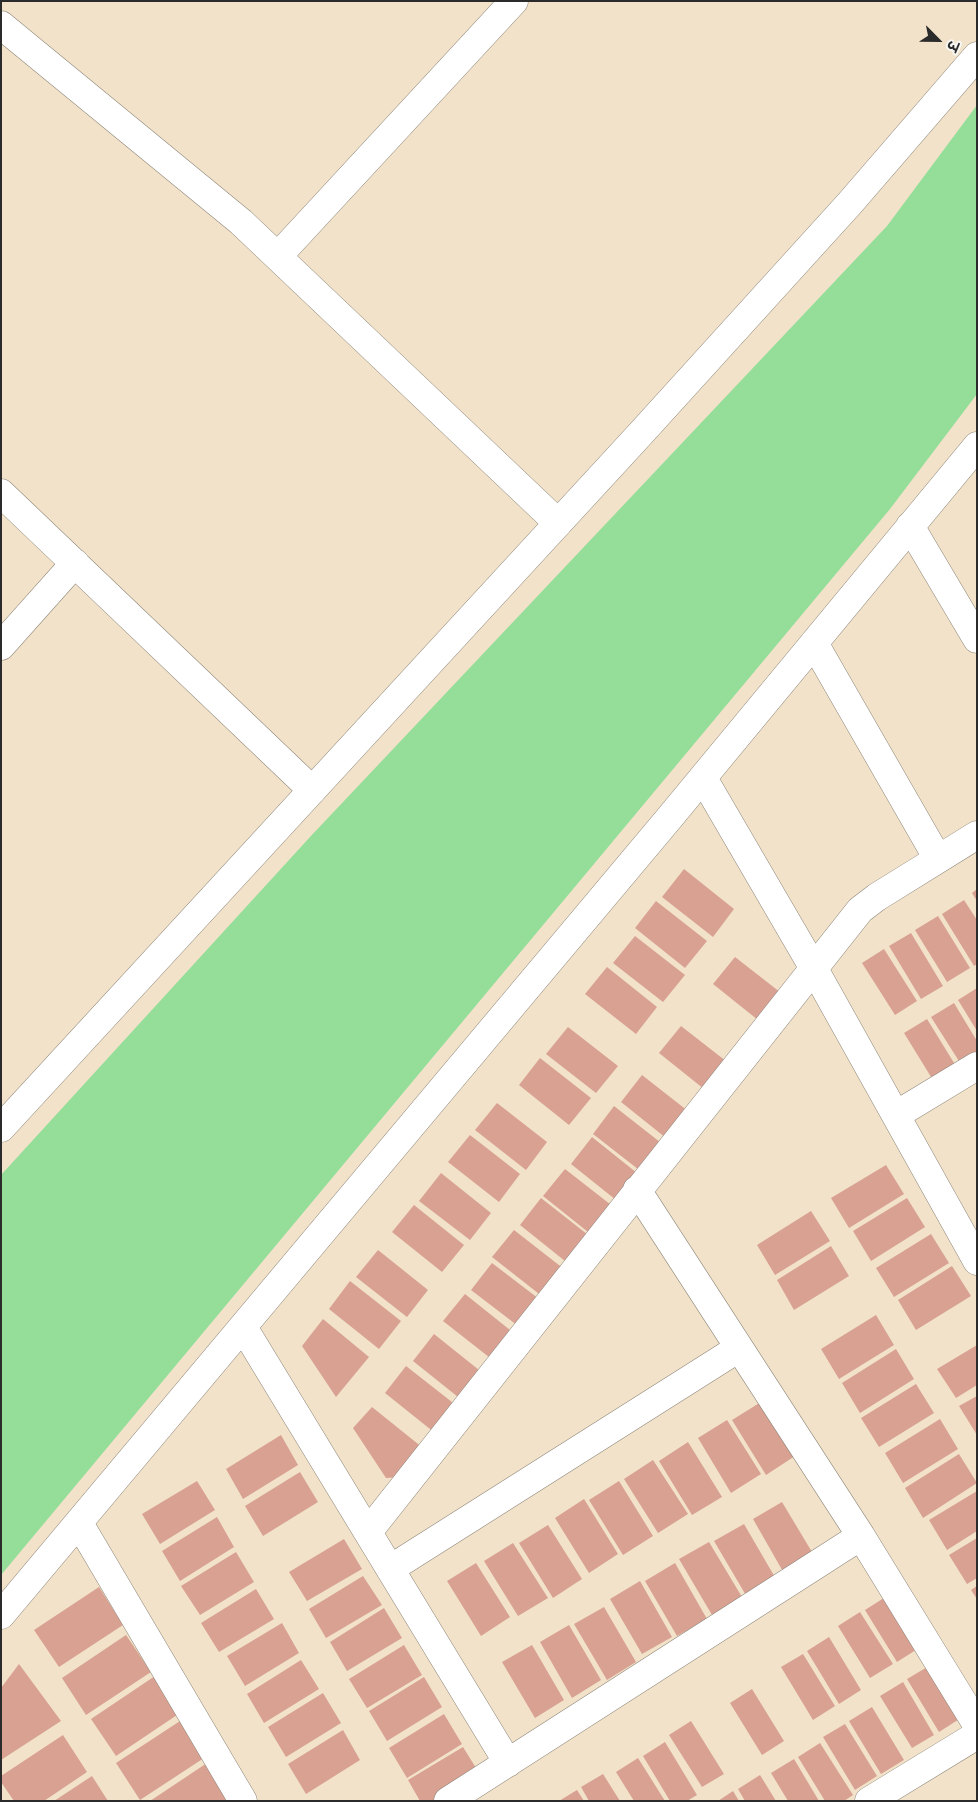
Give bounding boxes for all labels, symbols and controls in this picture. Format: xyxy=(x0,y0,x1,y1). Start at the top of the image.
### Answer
north arrow xyxy=(913,15,963,65)
text: उ xyxy=(943,38,962,54)

